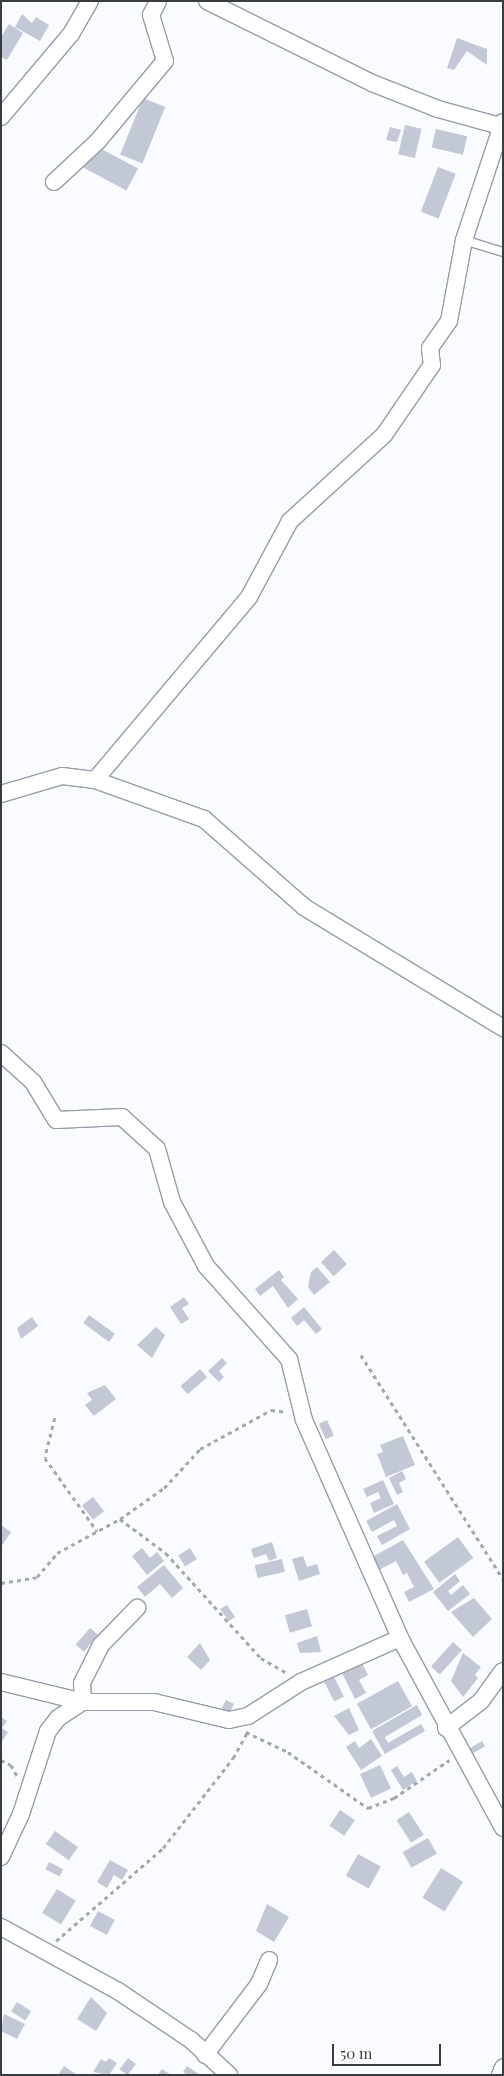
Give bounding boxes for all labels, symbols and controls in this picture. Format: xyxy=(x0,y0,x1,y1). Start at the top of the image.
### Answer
scale bar xyxy=(334,2034,443,2066)
text: 50 m xyxy=(340,2043,372,2063)

